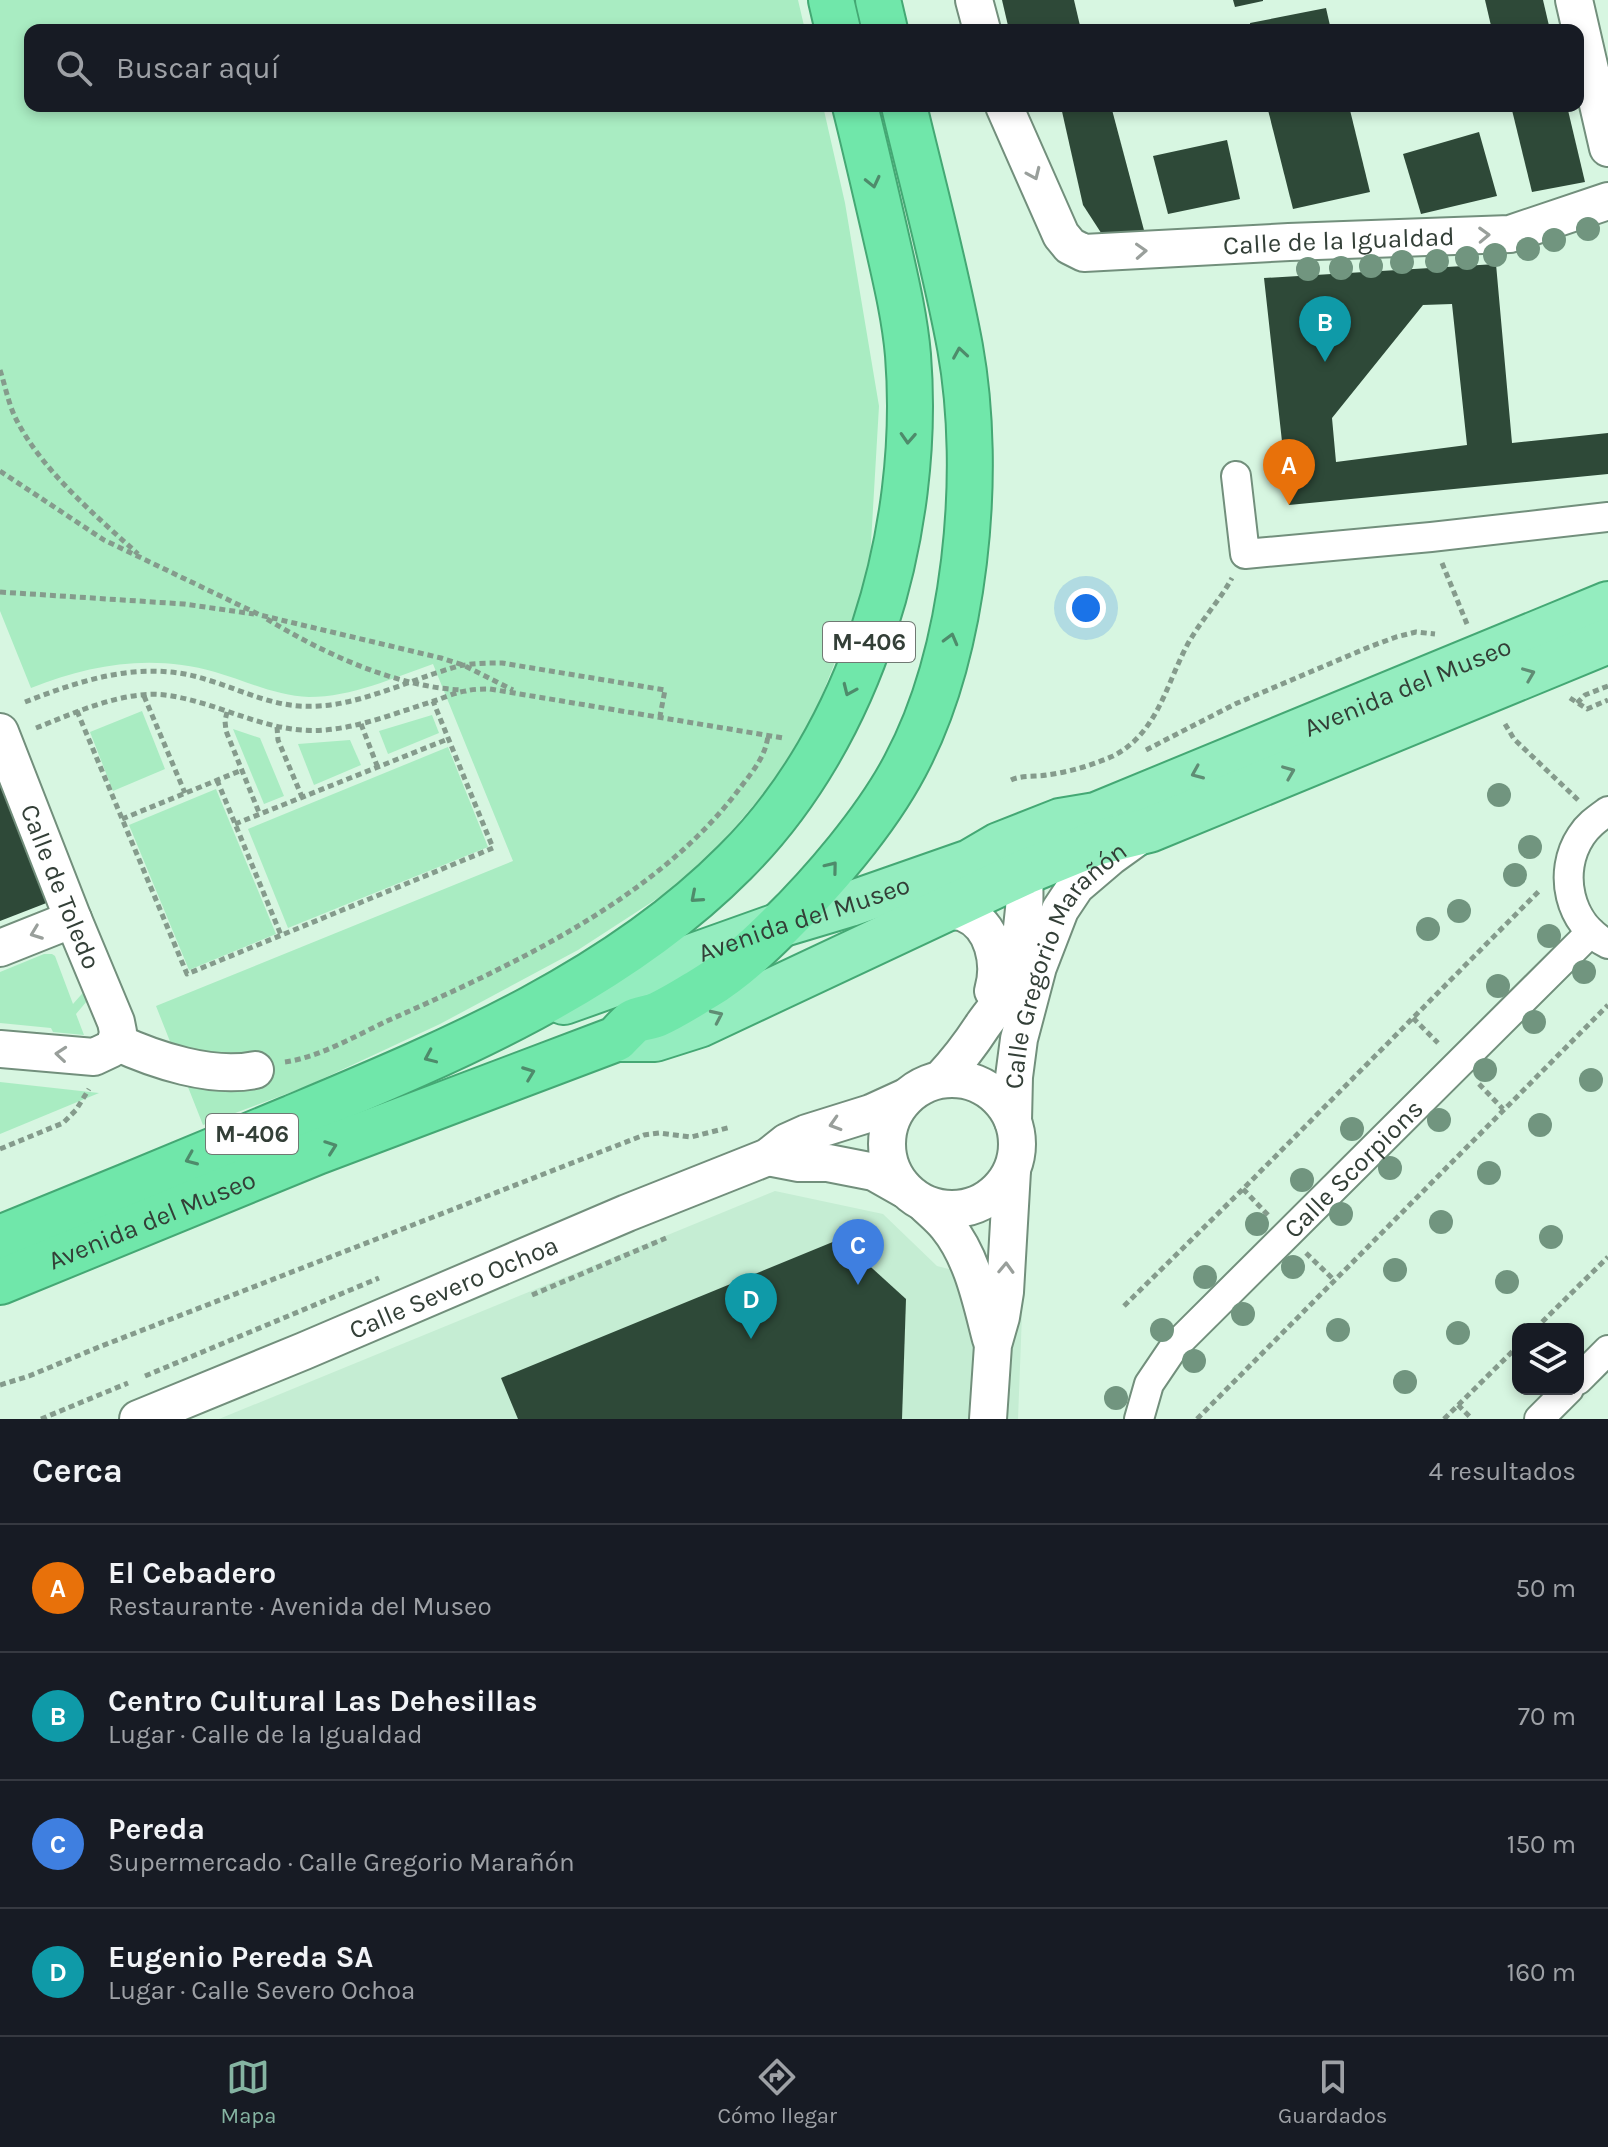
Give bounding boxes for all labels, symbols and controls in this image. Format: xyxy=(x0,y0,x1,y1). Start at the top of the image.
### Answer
search box xyxy=(24,24,1584,112)
icon: search xyxy=(52,46,96,90)
text: Buscar aquí xyxy=(116,50,280,86)
one-way arrow xyxy=(1024,166,1040,181)
one-way arrow xyxy=(864,175,881,188)
street label: Calle de la Igualdad xyxy=(1222,221,1455,262)
one-way arrow xyxy=(1478,226,1491,243)
one-way arrow xyxy=(1135,242,1148,259)
pin: B xyxy=(1299,296,1351,362)
one-way arrow xyxy=(952,346,969,360)
one-way arrow xyxy=(899,432,916,445)
pin: A xyxy=(1263,439,1315,505)
your location xyxy=(1066,588,1106,628)
road number: M-406 xyxy=(823,622,915,662)
street label: Avenida del Museo xyxy=(1299,631,1516,744)
one-way arrow xyxy=(942,632,958,646)
one-way arrow xyxy=(1521,667,1535,683)
one-way arrow xyxy=(843,682,859,696)
one-way arrow xyxy=(1191,764,1205,780)
one-way arrow xyxy=(1281,765,1295,782)
street label: Calle de Toledo xyxy=(14,800,107,974)
street label: Calle Gregorio Marañón xyxy=(999,835,1133,1089)
one-way arrow xyxy=(823,861,837,876)
street label: Avenida del Museo xyxy=(694,869,914,969)
one-way arrow xyxy=(691,887,706,901)
one-way arrow xyxy=(30,923,44,940)
one-way arrow xyxy=(709,1010,724,1026)
one-way arrow xyxy=(54,1046,67,1063)
one-way arrow xyxy=(424,1048,439,1064)
one-way arrow xyxy=(521,1066,535,1083)
street label: Calle Scorpions xyxy=(1278,1093,1430,1245)
road number: M-406 xyxy=(206,1114,298,1154)
one-way arrow xyxy=(829,1115,843,1131)
one-way arrow xyxy=(324,1140,338,1157)
one-way arrow xyxy=(185,1150,199,1166)
street label: Avenida del Museo xyxy=(44,1164,260,1277)
pin: C xyxy=(832,1219,884,1285)
street label: Calle Severo Ochoa xyxy=(345,1229,563,1346)
one-way arrow xyxy=(997,1261,1014,1274)
pin: D xyxy=(725,1273,777,1339)
map controls xyxy=(1512,1323,1584,1395)
button: layers xyxy=(1512,1323,1584,1395)
text: Cerca xyxy=(32,1451,123,1491)
text: 4 resultados xyxy=(1429,1456,1576,1487)
text: El Cebadero xyxy=(108,1555,276,1591)
text: A xyxy=(50,1573,66,1604)
text: 50 m xyxy=(1515,1573,1576,1604)
text: Restaurante · Avenida del Museo xyxy=(108,1591,492,1622)
text: Centro Cultural Las Dehesillas xyxy=(108,1683,538,1719)
text: B xyxy=(50,1701,66,1732)
text: 70 m xyxy=(1518,1701,1576,1732)
text: Lugar · Calle de la Igualdad xyxy=(108,1719,423,1750)
text: Pereda xyxy=(108,1811,205,1847)
text: C xyxy=(50,1829,66,1860)
text: 150 m xyxy=(1507,1829,1576,1860)
text: Supermercado · Calle Gregorio Marañón xyxy=(108,1847,575,1878)
text: Eugenio Pereda SA xyxy=(108,1939,373,1975)
text: D xyxy=(49,1957,67,1988)
text: 160 m xyxy=(1507,1957,1576,1988)
text: Lugar · Calle Severo Ochoa xyxy=(108,1975,415,2006)
tab: Mapa xyxy=(221,2055,276,2129)
tab: Cómo llegar xyxy=(717,2055,837,2129)
tab: Guardados xyxy=(1278,2055,1387,2129)

